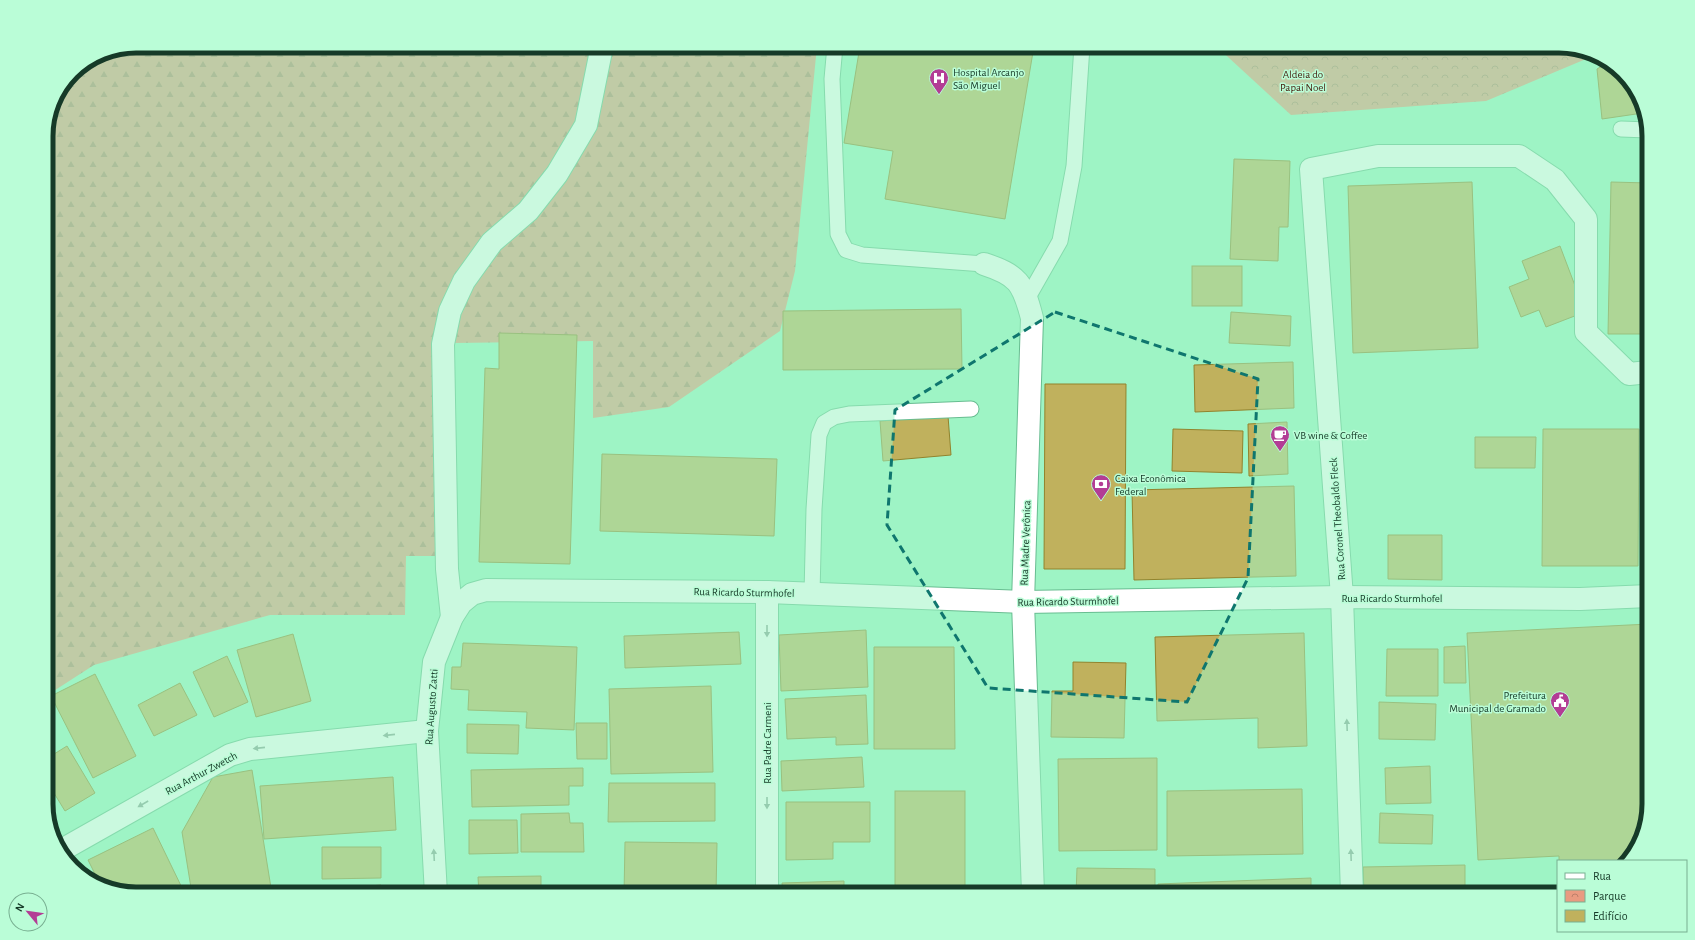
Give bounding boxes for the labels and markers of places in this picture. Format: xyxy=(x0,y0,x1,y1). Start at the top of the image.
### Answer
hospital icon: Hospital Arcanjo São Miguel xyxy=(928,67,950,95)
place label: Hospital Arcanjo São Miguel xyxy=(953,67,1024,91)
cafe icon: VB wine & Coffee xyxy=(1269,424,1291,452)
place label: VB wine & Coffee xyxy=(1294,430,1367,441)
bank icon: Caixa Econômica Federal xyxy=(1090,473,1112,501)
place label: Caixa Econômica Federal xyxy=(1115,473,1186,497)
place label: Prefeitura Municipal de Gramado xyxy=(1449,690,1546,714)
public building icon: Prefeitura Municipal de Gramado xyxy=(1549,690,1571,718)

